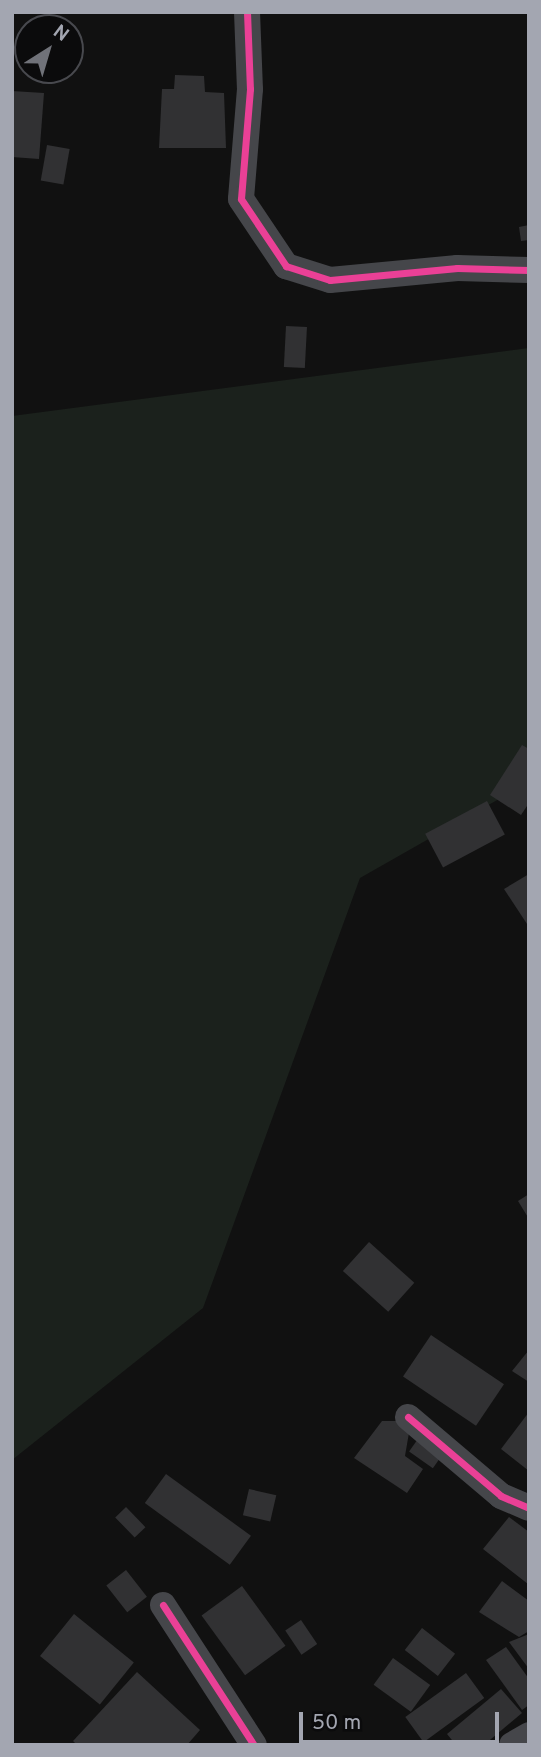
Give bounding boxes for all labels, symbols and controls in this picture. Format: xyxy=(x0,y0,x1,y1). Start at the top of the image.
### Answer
north arrow xyxy=(14,14,84,84)
text: N xyxy=(48,20,73,48)
scale bar xyxy=(303,1698,503,1742)
text: 50 m xyxy=(312,1710,361,1737)

